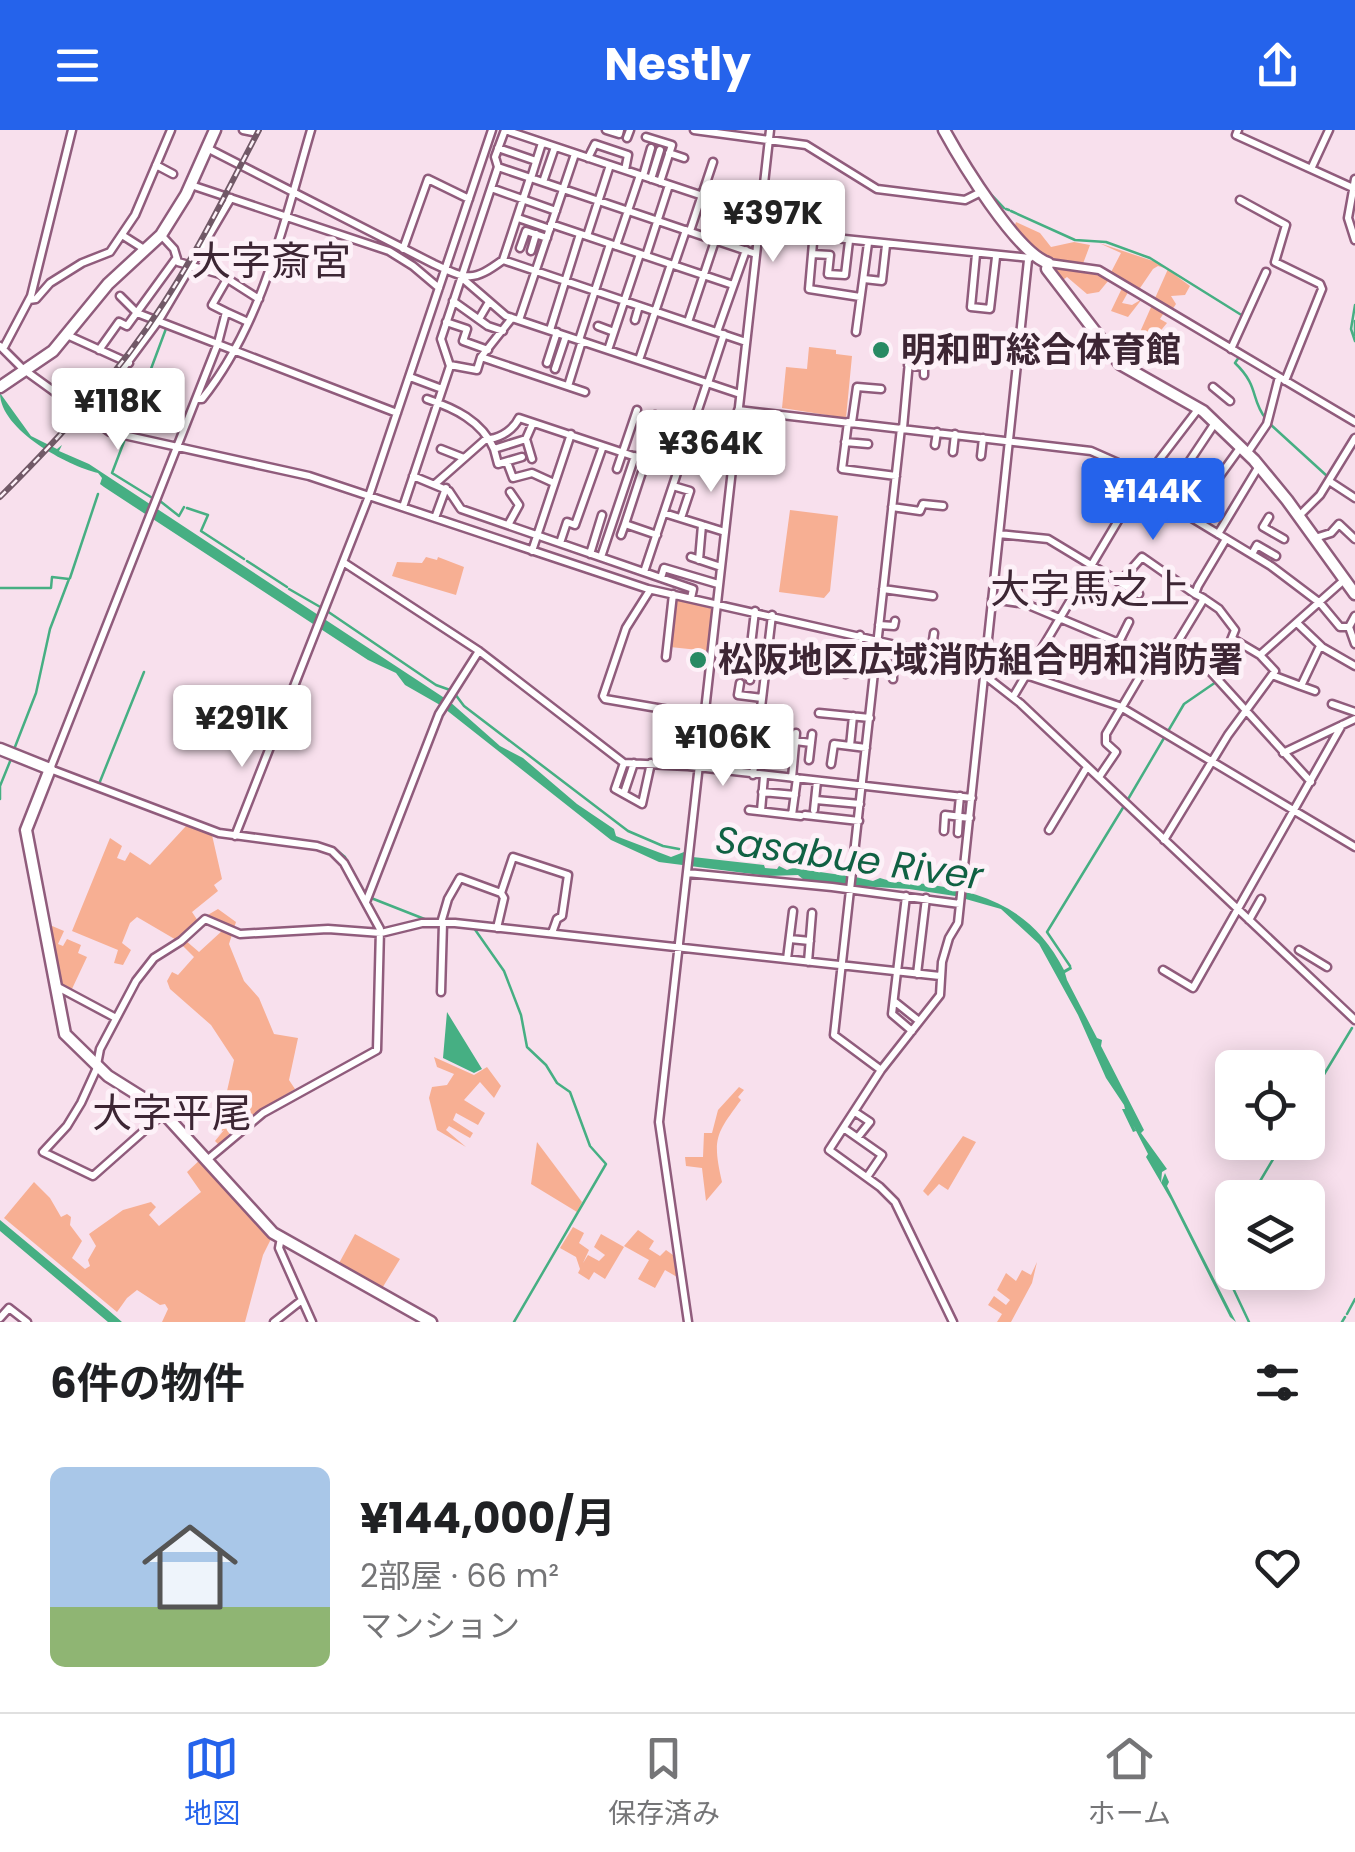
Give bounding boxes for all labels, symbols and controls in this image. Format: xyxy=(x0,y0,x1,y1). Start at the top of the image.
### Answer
text: Nestly xyxy=(604,33,751,96)
icon: menu xyxy=(50,38,105,93)
icon: share xyxy=(1250,38,1305,93)
pin: ¥397K xyxy=(703,180,843,265)
text: ¥397K xyxy=(723,190,823,235)
district label: 大字斎宮 xyxy=(191,233,351,289)
place label: 明和町総合体育館 xyxy=(901,325,1181,374)
marker: 明和町総合体育館 xyxy=(870,339,892,361)
pin: ¥118K xyxy=(48,368,188,453)
text: ¥118K xyxy=(74,378,162,423)
pin: ¥364K xyxy=(641,410,781,495)
text: ¥364K xyxy=(658,420,764,465)
pin: ¥144K xyxy=(1083,458,1223,543)
text: ¥144K xyxy=(1103,468,1203,513)
district label: 大字馬之上 xyxy=(990,561,1190,617)
place label: 松阪地区広域消防組合明和消防署 xyxy=(718,635,1243,684)
marker: 松阪地区広域消防組合明和消防署 xyxy=(687,649,709,671)
pin: ¥291K xyxy=(172,685,312,770)
text: ¥291K xyxy=(195,695,289,740)
pin: ¥106K xyxy=(653,704,793,789)
text: ¥106K xyxy=(674,714,772,759)
water label: Sasabue River xyxy=(712,812,987,903)
map controls xyxy=(1215,1050,1325,1290)
button: locate xyxy=(1215,1050,1325,1160)
district label: 大字平尾 xyxy=(92,1085,252,1141)
button: layers xyxy=(1215,1180,1325,1290)
text: 6件の物件 xyxy=(50,1354,245,1413)
icon: filters xyxy=(1250,1355,1305,1410)
text: ¥144,000/月 xyxy=(360,1489,616,1548)
icon: home xyxy=(130,1507,250,1627)
icon: heart xyxy=(1250,1540,1305,1595)
text: 2部屋 · 66 m² xyxy=(360,1553,559,1598)
text: マンション xyxy=(360,1603,520,1648)
tab: 地図 xyxy=(184,1731,240,1835)
tab: 保存済み xyxy=(608,1731,720,1835)
tab: ホーム xyxy=(1088,1731,1171,1835)

